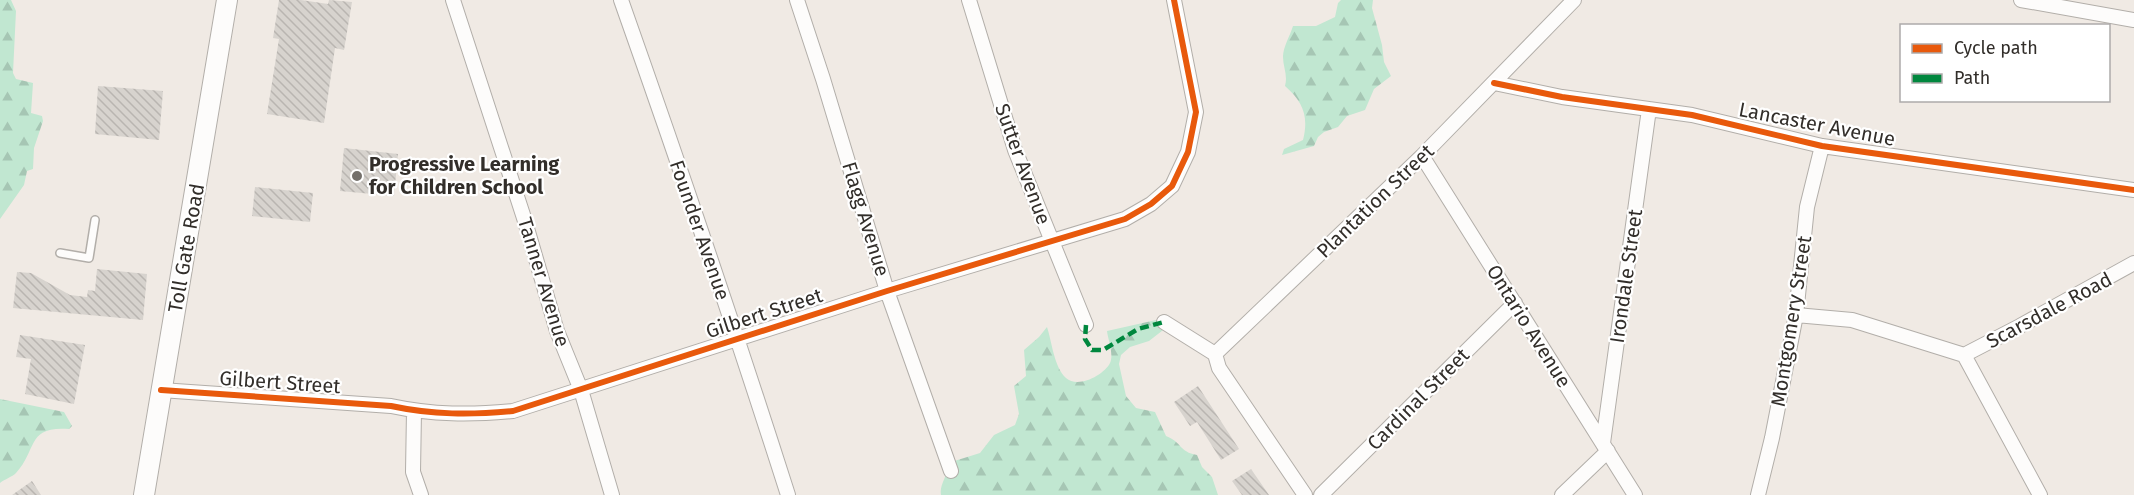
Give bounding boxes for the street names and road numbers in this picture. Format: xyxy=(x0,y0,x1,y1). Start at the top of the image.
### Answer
street label: Lancaster Avenue xyxy=(1737,97,1897,151)
street label: Sutter Avenue xyxy=(990,100,1056,228)
street label: Plantation Street xyxy=(1311,138,1439,263)
street label: Founder Avenue xyxy=(665,157,735,303)
street label: Flagg Avenue xyxy=(837,159,895,279)
street label: Toll Gate Road xyxy=(163,182,209,314)
street label: Irondale Street xyxy=(1605,207,1647,345)
street label: Tanner Avenue xyxy=(513,214,575,350)
street label: Montgomery Street xyxy=(1766,233,1816,408)
street label: Ontario Avenue xyxy=(1482,260,1576,392)
street label: Scarsdale Road xyxy=(1982,267,2116,353)
street label: Gilbert Street xyxy=(703,283,826,343)
street label: Cardinal Street xyxy=(1362,342,1475,455)
street label: Gilbert Street xyxy=(219,366,342,398)

